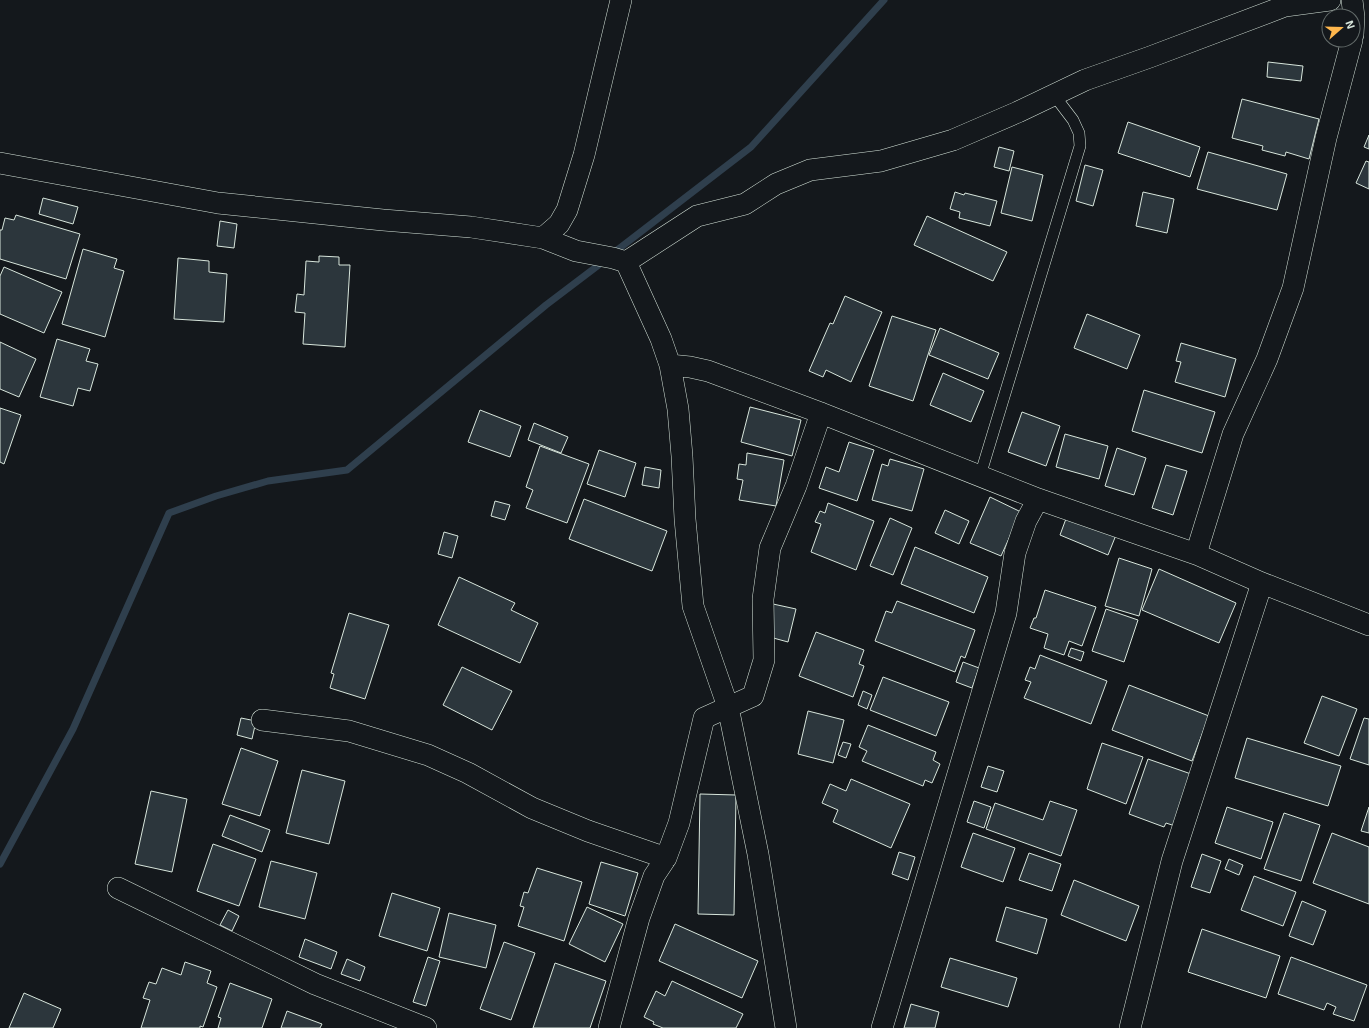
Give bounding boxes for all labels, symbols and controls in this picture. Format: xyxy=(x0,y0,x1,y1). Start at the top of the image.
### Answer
north arrow xyxy=(1321,8,1361,48)
text: N xyxy=(1343,18,1358,30)

